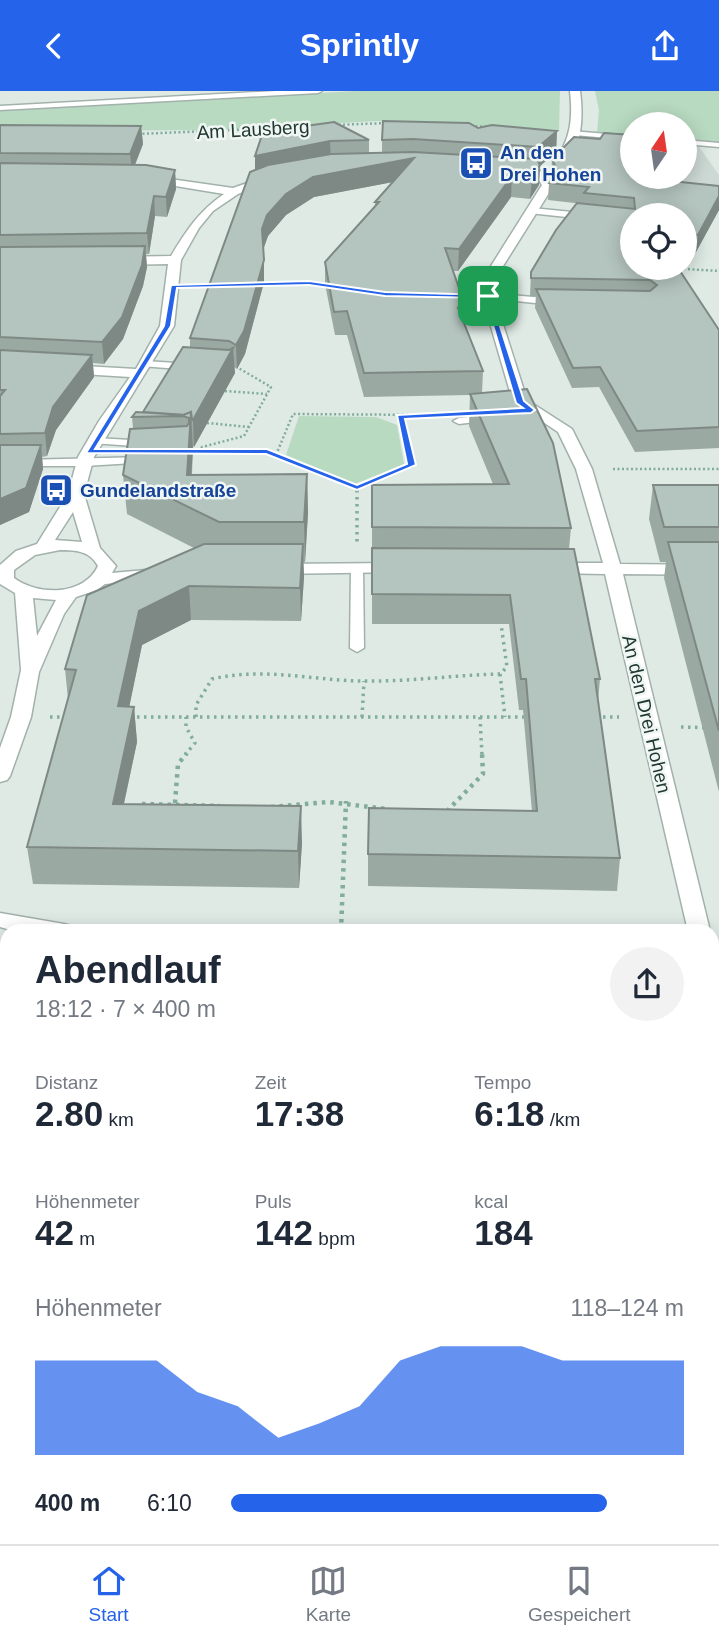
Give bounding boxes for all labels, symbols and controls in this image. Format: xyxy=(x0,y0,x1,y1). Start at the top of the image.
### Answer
icon: back xyxy=(35,27,73,65)
text: Sprintly xyxy=(300,27,419,63)
icon: share xyxy=(646,27,684,65)
north arrow xyxy=(620,112,696,189)
map controls xyxy=(620,112,697,280)
street label: Am Lausberg xyxy=(196,116,310,143)
place label: An den Drei Hohen xyxy=(500,142,601,185)
bus stop icon: An den Drei Hohen xyxy=(457,144,495,182)
button: locate xyxy=(620,203,697,280)
pin xyxy=(458,266,518,326)
icon: arrive xyxy=(469,277,507,315)
bus stop icon: Gundelandstraße xyxy=(37,471,75,509)
place label: Gundelandstraße xyxy=(80,480,236,501)
street label: An den Drei Hohen xyxy=(618,633,675,795)
button: share xyxy=(610,947,684,1021)
text: Abendlauf xyxy=(35,949,221,991)
text: 18:12 · 7 × 400 m xyxy=(35,996,216,1022)
text: Distanz xyxy=(35,1072,98,1093)
text: Zeit xyxy=(255,1072,286,1093)
text: Tempo xyxy=(474,1072,531,1093)
text: 2.80 xyxy=(35,1094,103,1133)
text: 17:38 xyxy=(255,1094,344,1133)
text: 6:18 xyxy=(474,1094,544,1133)
text: km xyxy=(103,1109,134,1130)
text: /km xyxy=(544,1109,580,1130)
text: Höhenmeter xyxy=(35,1191,140,1212)
text: Puls xyxy=(255,1191,292,1212)
text: kcal xyxy=(474,1191,508,1212)
text: 42 xyxy=(35,1213,74,1252)
text: 142 xyxy=(255,1213,313,1252)
text: 184 xyxy=(474,1213,533,1252)
text: m xyxy=(74,1228,95,1249)
text: bpm xyxy=(313,1228,355,1249)
text: Höhenmeter xyxy=(35,1295,162,1321)
text: 118–124 m xyxy=(571,1295,684,1321)
text: 400 m xyxy=(35,1490,100,1516)
text: 6:10 xyxy=(147,1490,192,1516)
tab: Start xyxy=(89,1562,129,1626)
tab: Karte xyxy=(306,1562,351,1626)
tab: Gespeichert xyxy=(528,1562,631,1626)

